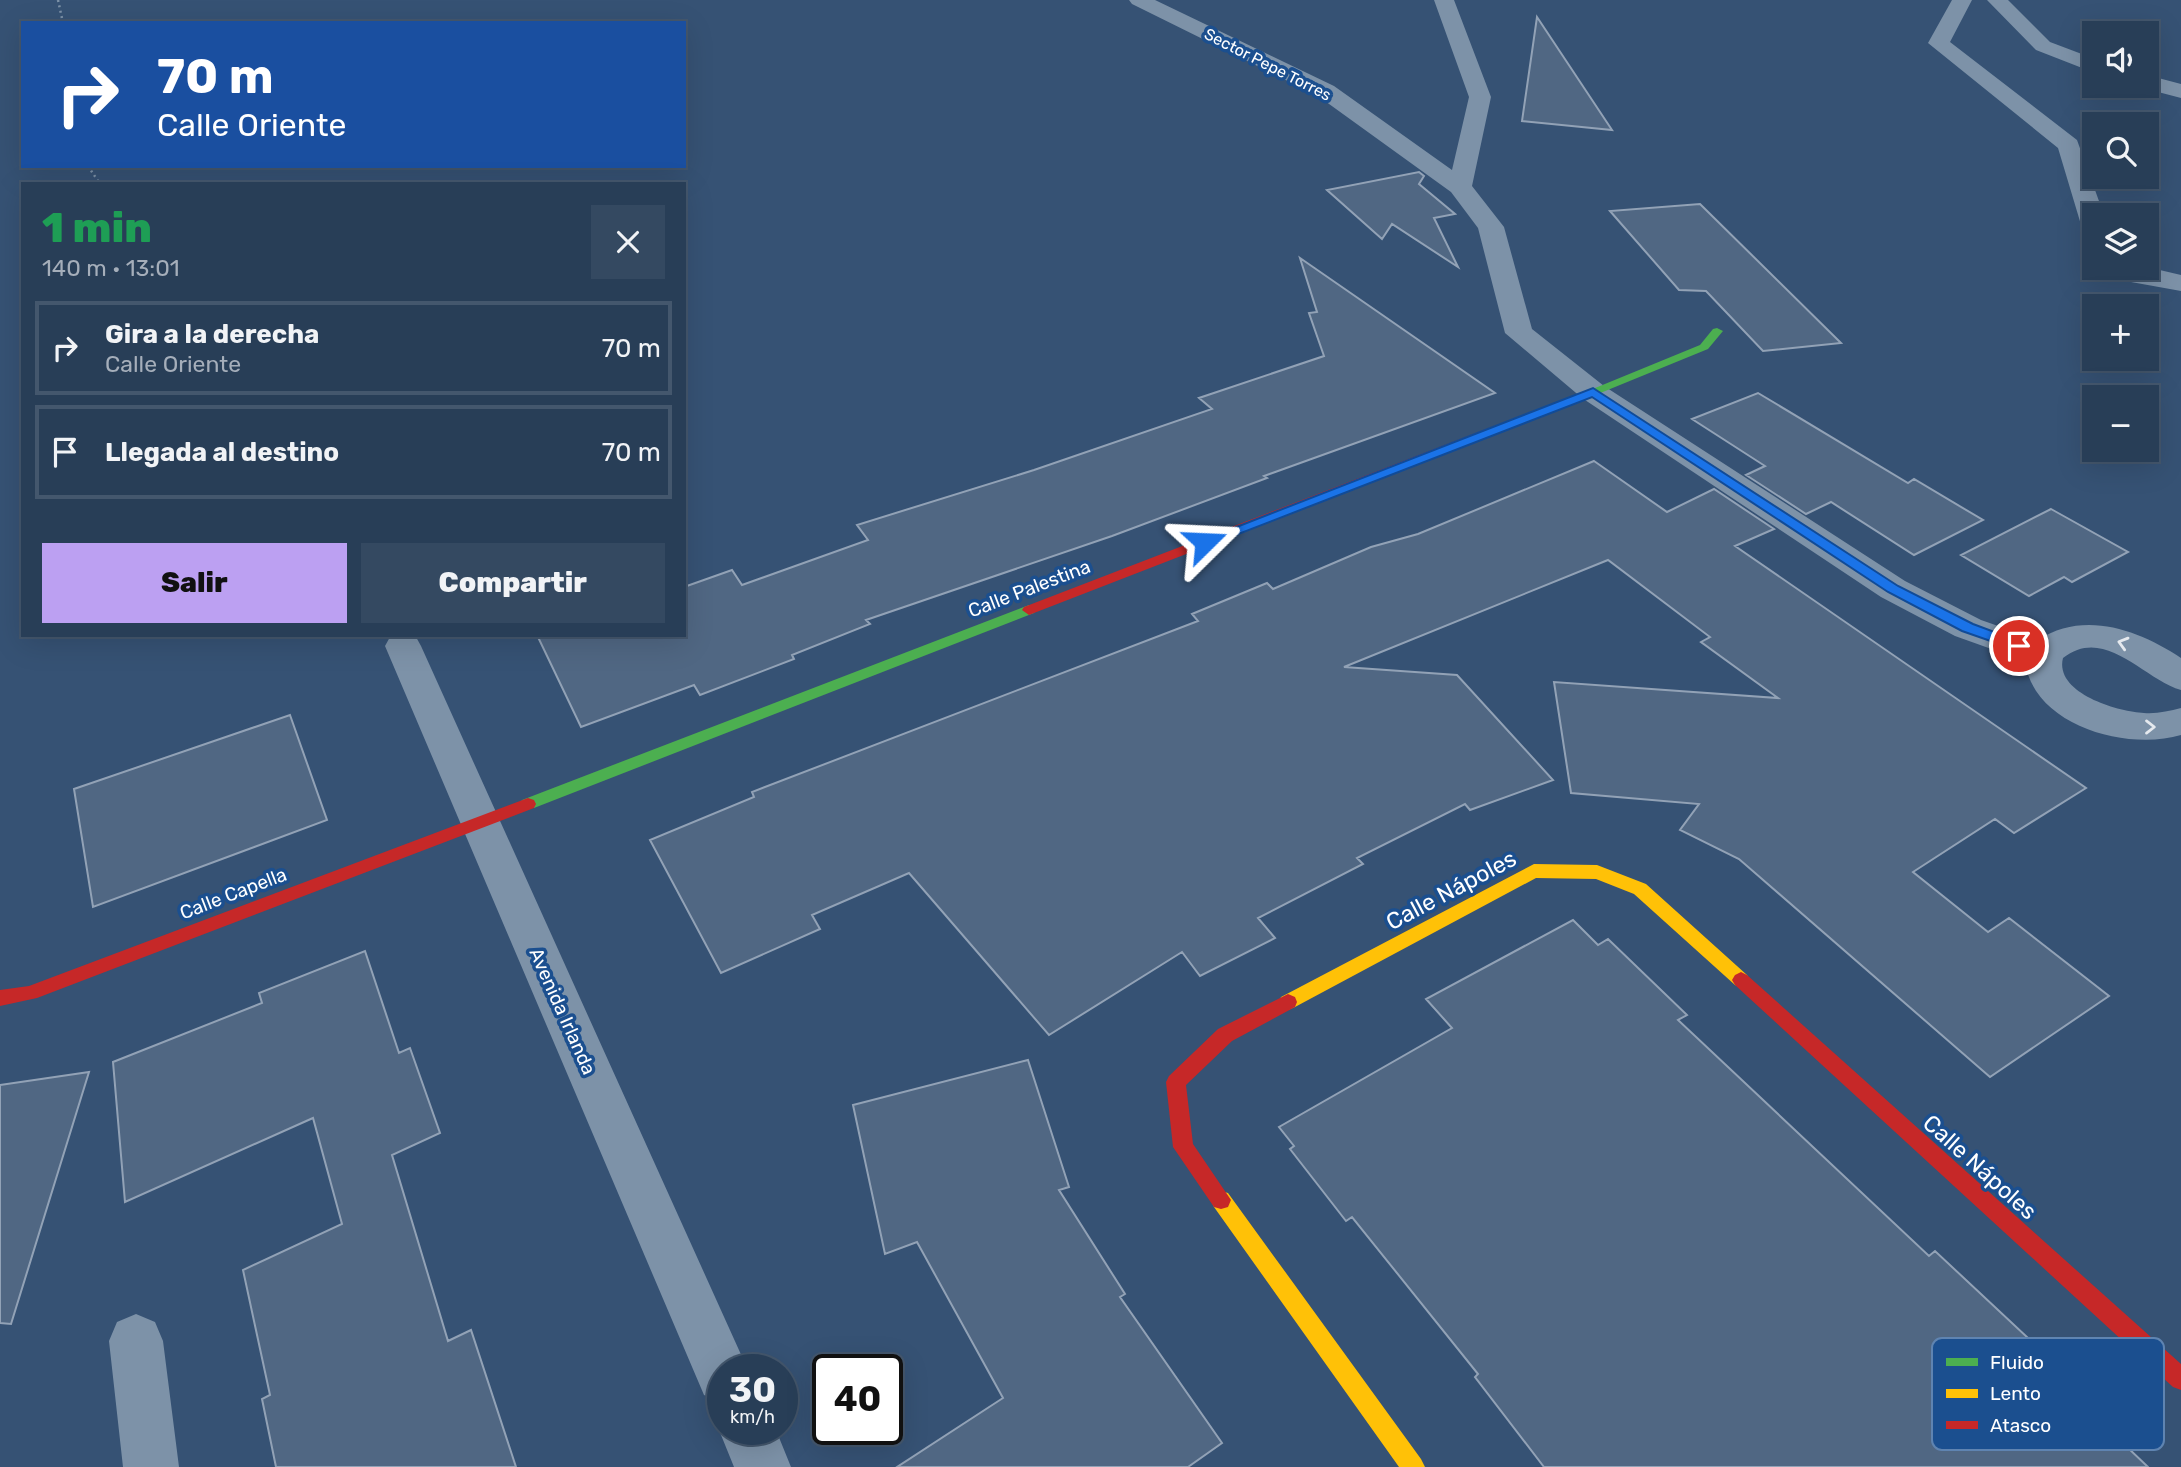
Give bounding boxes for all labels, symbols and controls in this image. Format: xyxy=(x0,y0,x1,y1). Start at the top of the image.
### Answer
map controls xyxy=(2082,21,2159,462)
button: sound xyxy=(2082,21,2159,98)
street label: Sector Pepe Torres xyxy=(1201,24,1334,105)
text: 70 m xyxy=(157,47,274,105)
icon: right xyxy=(42,49,133,140)
text: Calle Oriente xyxy=(157,106,346,144)
button: search xyxy=(2082,112,2159,189)
text: 1 min xyxy=(42,203,152,253)
button: layers xyxy=(2082,203,2159,280)
button: close xyxy=(591,205,665,279)
text: 140 m · 13:01 xyxy=(42,254,180,282)
button: + xyxy=(2082,294,2159,371)
text: Gira a la derecha xyxy=(105,319,319,350)
icon: right xyxy=(46,329,84,367)
text: 70 m xyxy=(602,333,661,364)
text: Calle Oriente xyxy=(105,350,241,378)
button: − xyxy=(2082,385,2159,462)
icon: arrive xyxy=(46,433,84,471)
text: Llegada al destino xyxy=(105,437,339,468)
text: 70 m xyxy=(602,437,661,468)
position arrow xyxy=(1168,505,1242,579)
button: Salir xyxy=(42,543,347,623)
button: Compartir xyxy=(361,543,665,623)
street label: Calle Palestina xyxy=(965,555,1094,622)
pin xyxy=(1989,616,2049,676)
icon: arrive xyxy=(2000,627,2038,665)
one-way arrow xyxy=(2117,637,2129,652)
one-way arrow xyxy=(2145,719,2156,735)
street label: Calle Nápoles xyxy=(1381,844,1521,936)
street label: Calle Capella xyxy=(177,863,290,924)
street label: Avenida Irlanda xyxy=(524,944,601,1078)
street label: Calle Nápoles xyxy=(1917,1109,2043,1225)
legend xyxy=(1932,1338,2164,1450)
text: Fluido xyxy=(1990,1351,2044,1374)
speed limit sign: 40 xyxy=(812,1354,903,1445)
text: 30 xyxy=(729,1369,776,1411)
text: Lento xyxy=(1990,1382,2041,1405)
text: km/h xyxy=(730,1406,775,1428)
text: Atasco xyxy=(1990,1414,2051,1437)

